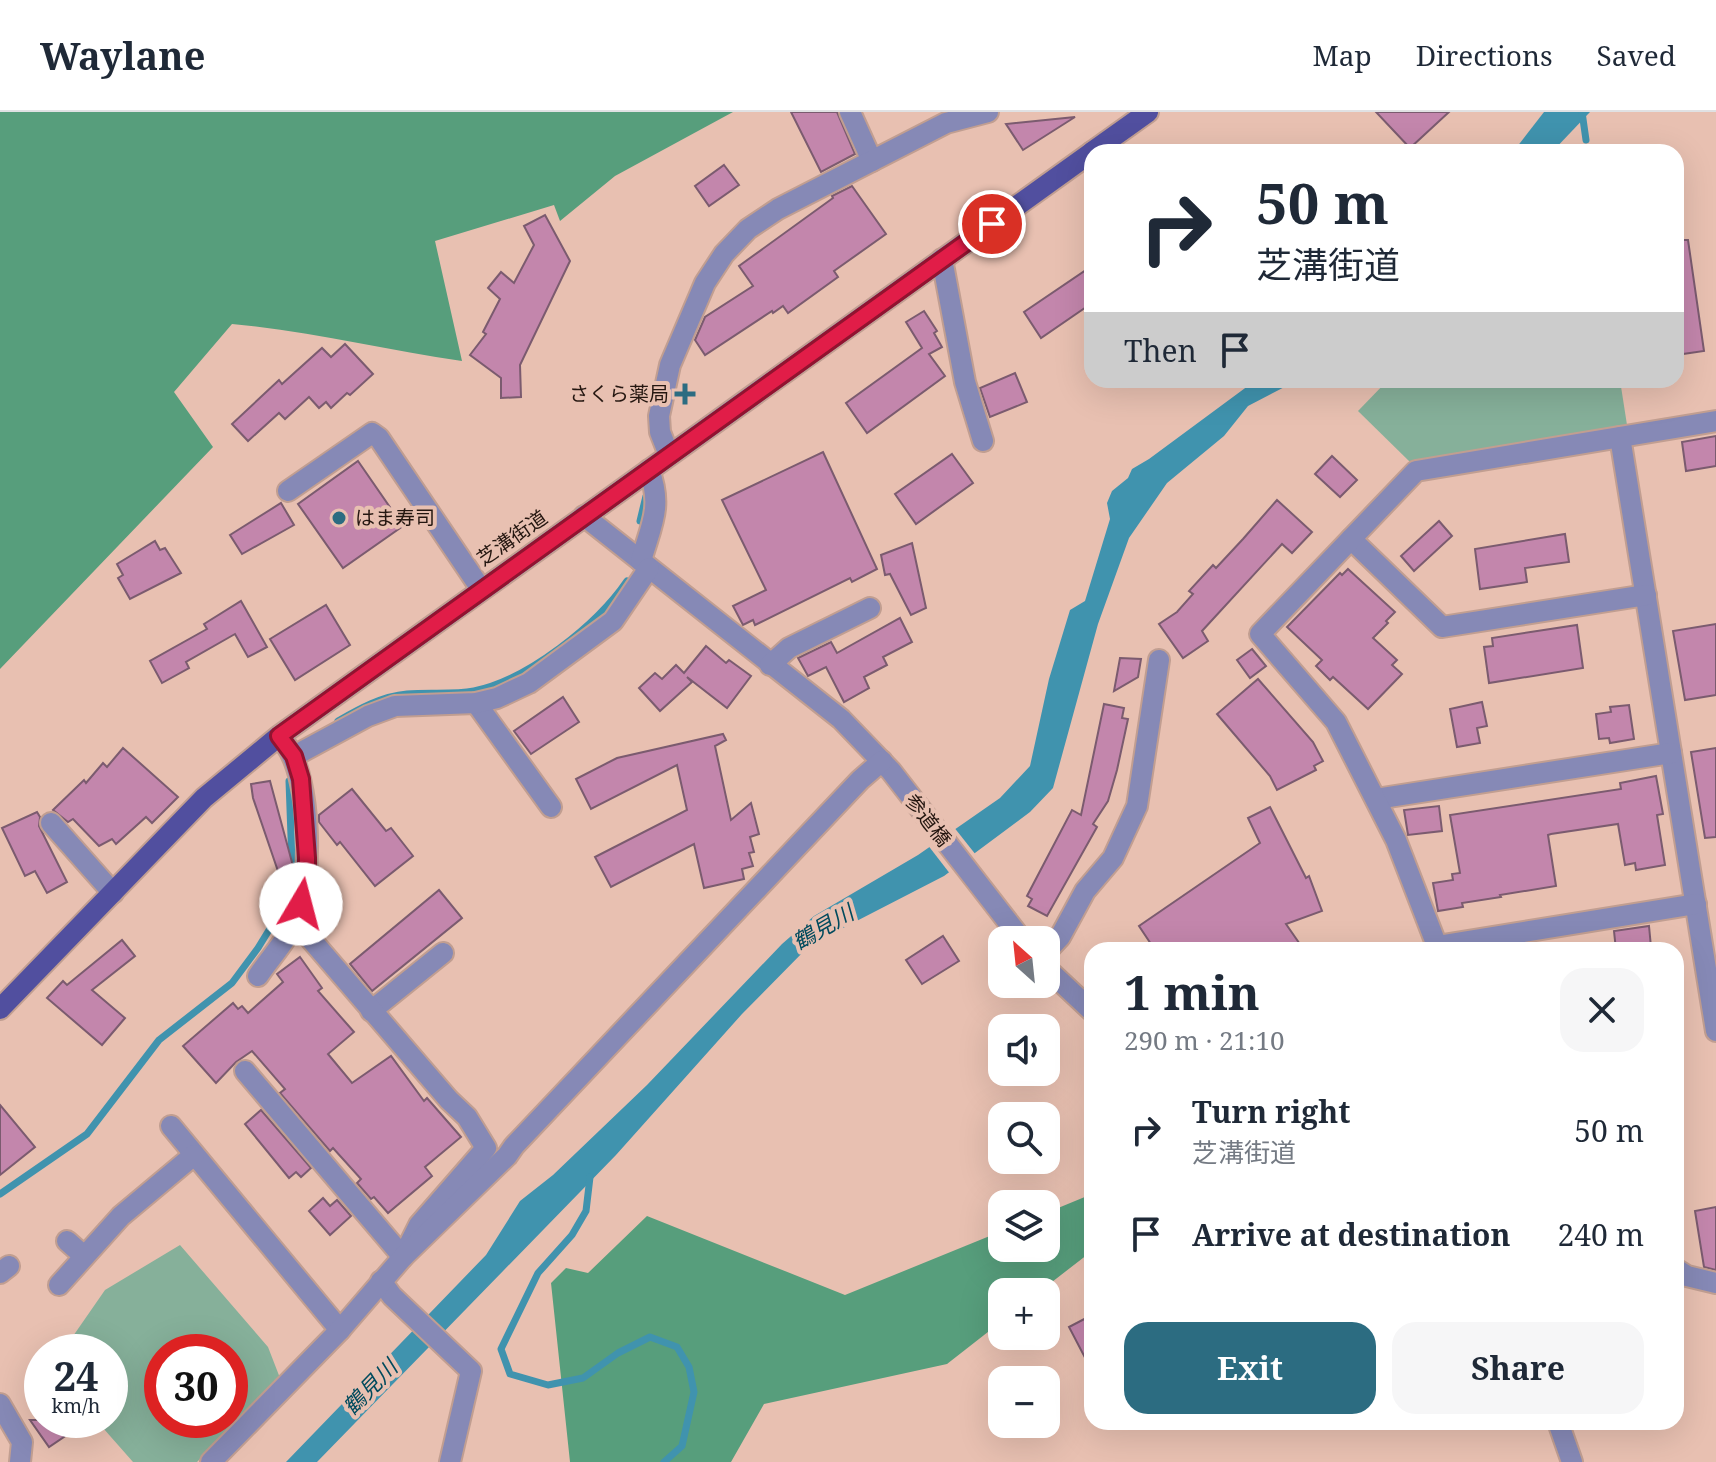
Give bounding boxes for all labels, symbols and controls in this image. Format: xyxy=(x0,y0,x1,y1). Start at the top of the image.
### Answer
text: Waylane xyxy=(40,29,205,81)
text: Map xyxy=(1312,36,1372,74)
text: Directions xyxy=(1416,36,1553,74)
text: Saved xyxy=(1597,36,1676,74)
text: 50 m xyxy=(1256,164,1389,240)
icon: right xyxy=(1124,176,1228,280)
pin xyxy=(958,190,1026,258)
icon: arrive xyxy=(970,202,1014,246)
text: 芝溝街道 xyxy=(1256,240,1400,289)
icon: arrive xyxy=(1213,328,1257,372)
text: Then xyxy=(1124,330,1197,371)
place label: さくら薬局 xyxy=(569,380,669,407)
marker: さくら薬局 xyxy=(676,385,694,403)
place label: はま寿司 xyxy=(355,504,435,531)
street label: 芝溝街道 xyxy=(471,504,552,572)
marker: はま寿司 xyxy=(330,509,348,527)
street label: 参道橋 xyxy=(899,788,958,852)
position arrow xyxy=(259,862,343,946)
water label: 鶴見川 xyxy=(786,896,860,956)
north arrow xyxy=(988,926,1060,998)
map controls xyxy=(988,926,1060,1438)
text: 1 min xyxy=(1124,959,1260,1024)
button: close xyxy=(1560,968,1644,1052)
button: sound xyxy=(988,1014,1060,1086)
text: 290 m · 21:10 xyxy=(1124,1022,1285,1058)
text: Turn right xyxy=(1192,1091,1350,1132)
button: search xyxy=(988,1102,1060,1174)
icon: right xyxy=(1124,1108,1168,1152)
text: 50 m xyxy=(1574,1110,1644,1151)
text: 芝溝街道 xyxy=(1192,1134,1296,1170)
button: layers xyxy=(988,1190,1060,1262)
icon: arrive xyxy=(1124,1212,1168,1256)
text: Arrive at destination xyxy=(1192,1214,1511,1255)
text: 240 m xyxy=(1558,1214,1644,1255)
button: + xyxy=(988,1278,1060,1350)
button: Exit xyxy=(1124,1322,1376,1414)
button: Share xyxy=(1392,1322,1644,1414)
speed limit sign: 30 xyxy=(144,1334,248,1438)
text: 24 xyxy=(53,1348,99,1403)
water label: 鶴見川 xyxy=(336,1351,404,1420)
button: − xyxy=(988,1366,1060,1438)
text: km/h xyxy=(51,1392,101,1419)

